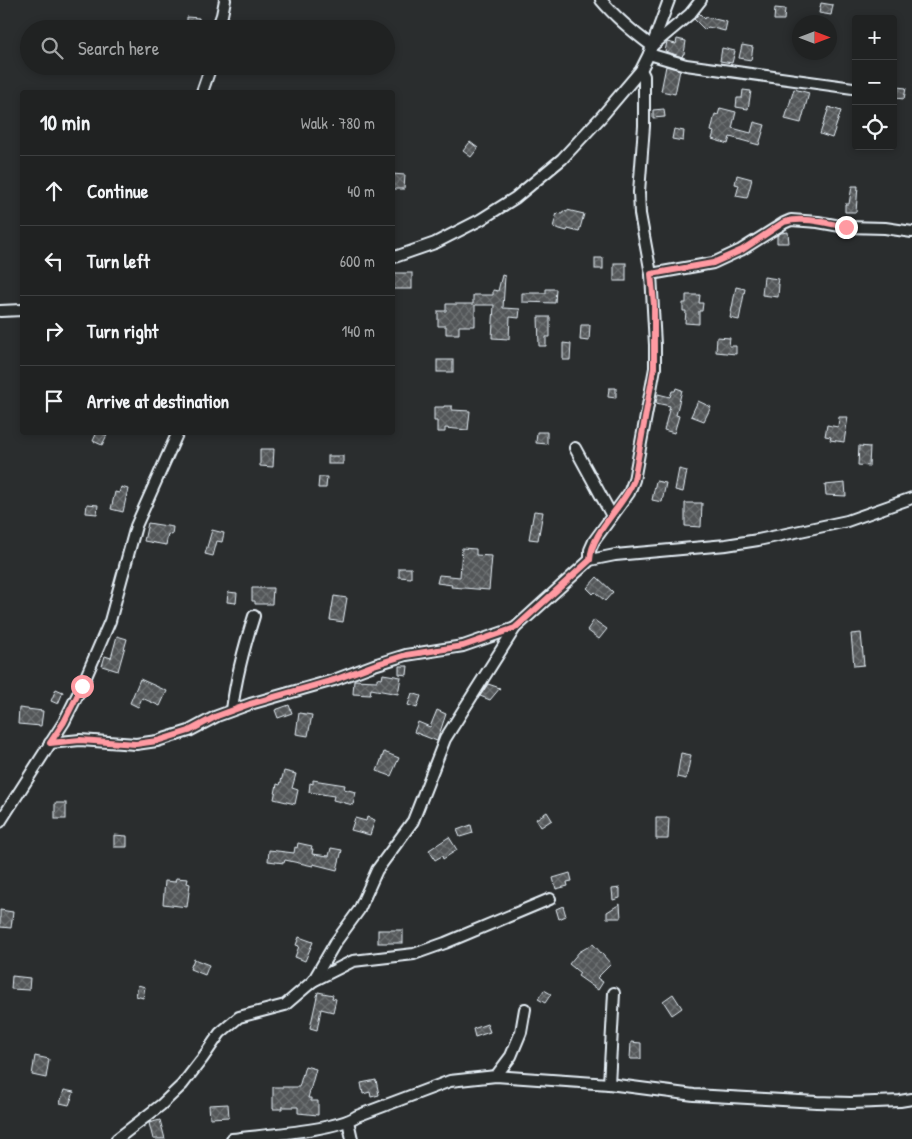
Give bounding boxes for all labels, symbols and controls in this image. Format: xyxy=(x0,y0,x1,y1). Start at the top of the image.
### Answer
north arrow xyxy=(792,15,837,60)
map controls xyxy=(852,15,897,150)
button: + xyxy=(852,15,897,60)
search box xyxy=(20,20,395,75)
icon: search xyxy=(38,34,66,62)
text: Search here xyxy=(78,35,159,61)
button: − xyxy=(852,60,897,105)
button: locate xyxy=(852,105,897,150)
text: 10 min xyxy=(40,108,90,137)
text: Walk · 780 m xyxy=(301,112,375,134)
icon: ahead xyxy=(40,177,68,205)
text: Continue xyxy=(87,178,148,204)
text: 40 m xyxy=(347,180,375,202)
route end xyxy=(835,216,858,239)
icon: left xyxy=(40,247,68,275)
text: Turn left xyxy=(87,248,150,274)
text: 600 m xyxy=(340,250,375,272)
icon: right xyxy=(40,317,68,345)
text: Turn right xyxy=(87,318,158,344)
text: 140 m xyxy=(341,320,375,342)
icon: arrive xyxy=(40,387,68,415)
text: Arrive at destination xyxy=(87,388,229,414)
route start xyxy=(71,675,94,698)

